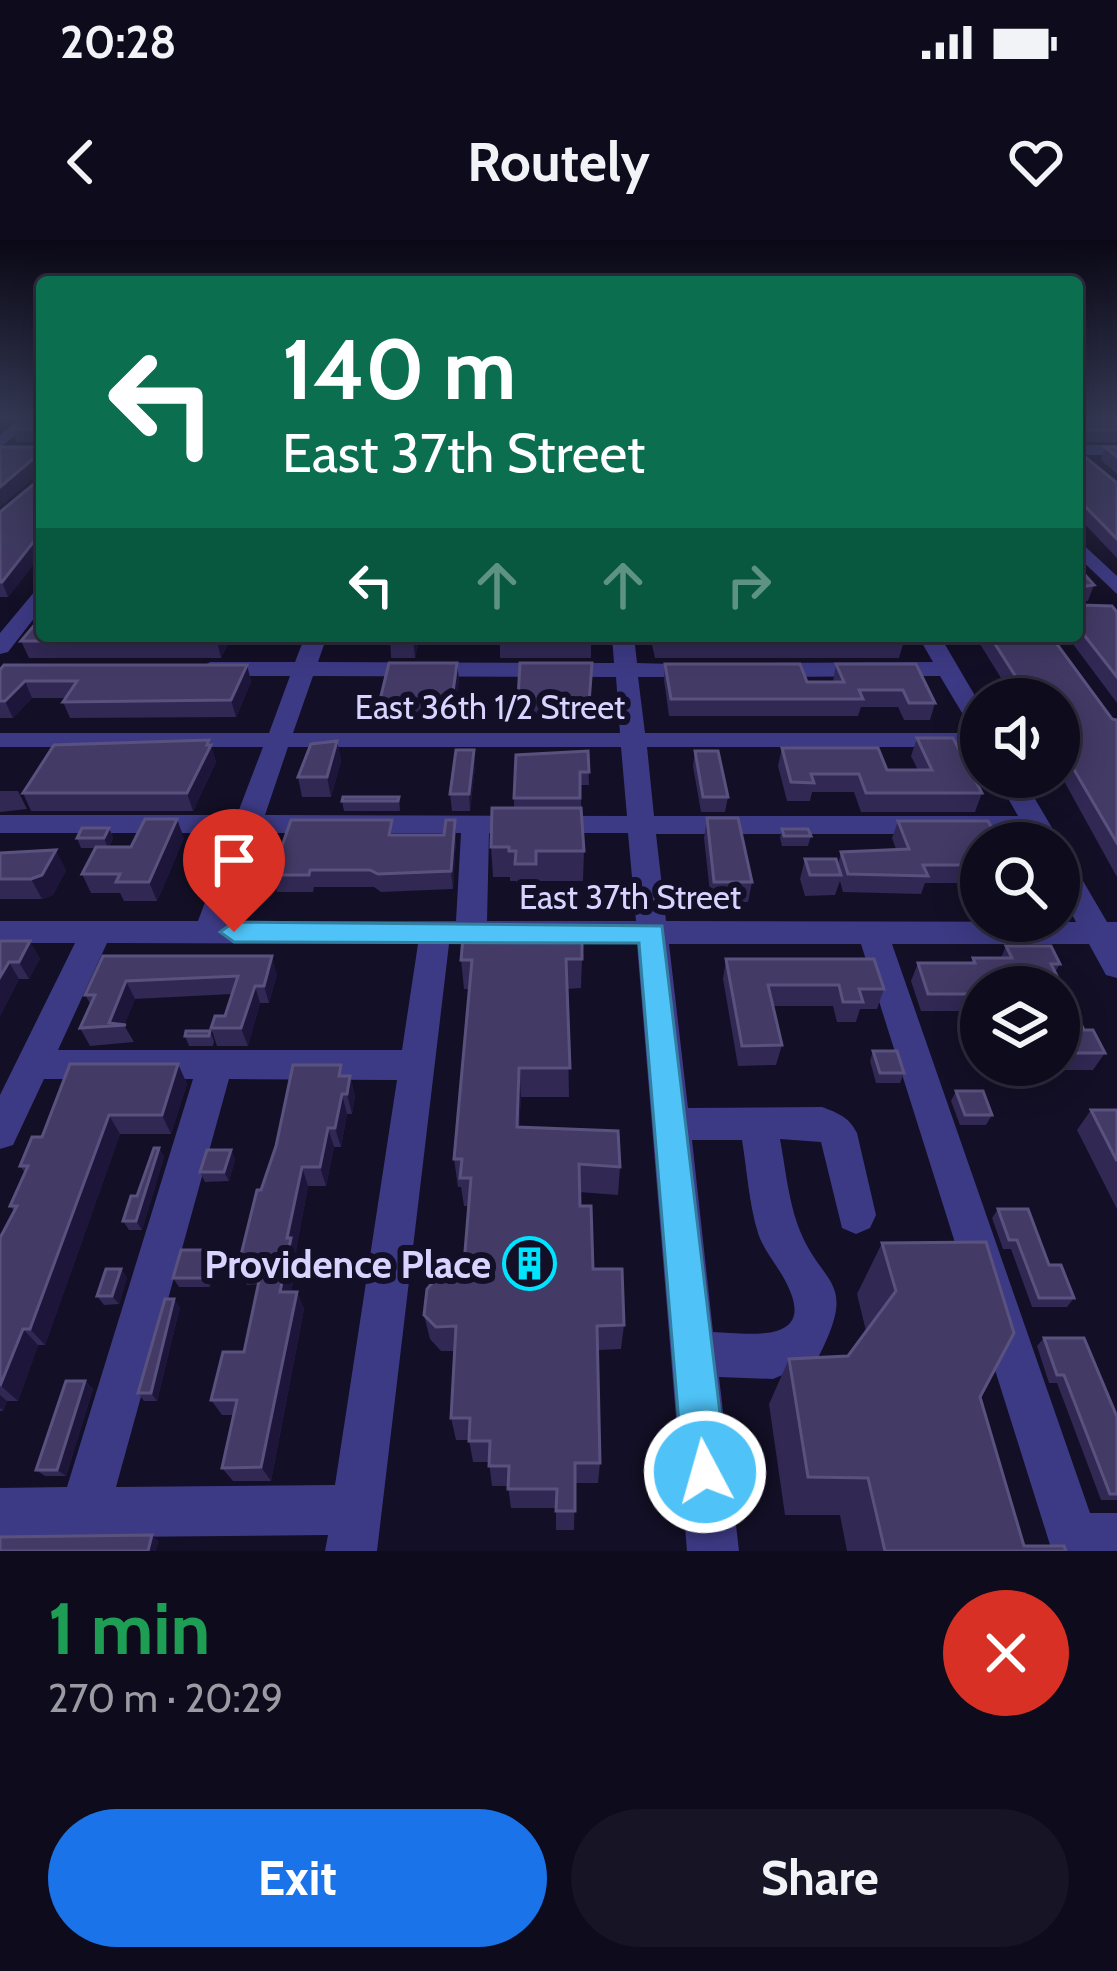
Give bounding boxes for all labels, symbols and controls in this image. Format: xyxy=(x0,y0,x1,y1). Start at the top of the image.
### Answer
text: 20:28 xyxy=(60,15,177,69)
icon: back xyxy=(48,129,114,195)
text: Routely xyxy=(467,129,650,195)
icon: heart xyxy=(1003,129,1069,195)
text: 140 m xyxy=(282,318,516,420)
icon: left xyxy=(84,324,240,480)
text: East 37th Street xyxy=(282,420,645,486)
icon: left xyxy=(338,552,404,618)
icon: ahead xyxy=(464,552,530,618)
icon: ahead xyxy=(590,552,656,618)
icon: right xyxy=(716,552,782,618)
map controls xyxy=(960,678,1080,1086)
button: sound xyxy=(960,678,1080,798)
street label: East 36th 1/2 Street xyxy=(355,687,625,727)
pin xyxy=(183,809,285,932)
button: search xyxy=(960,822,1080,942)
icon: arrive xyxy=(201,827,267,893)
street label: East 37th Street xyxy=(519,877,741,917)
button: layers xyxy=(960,966,1080,1086)
building icon: Providence Place xyxy=(502,1236,558,1292)
place label: Providence Place xyxy=(204,1240,491,1288)
position arrow xyxy=(642,1409,768,1535)
text: 1 min xyxy=(48,1585,210,1672)
button: close xyxy=(943,1590,1069,1716)
text: 270 m · 20:29 xyxy=(48,1674,283,1722)
button: Exit xyxy=(48,1809,547,1947)
button: Share xyxy=(571,1809,1069,1947)

